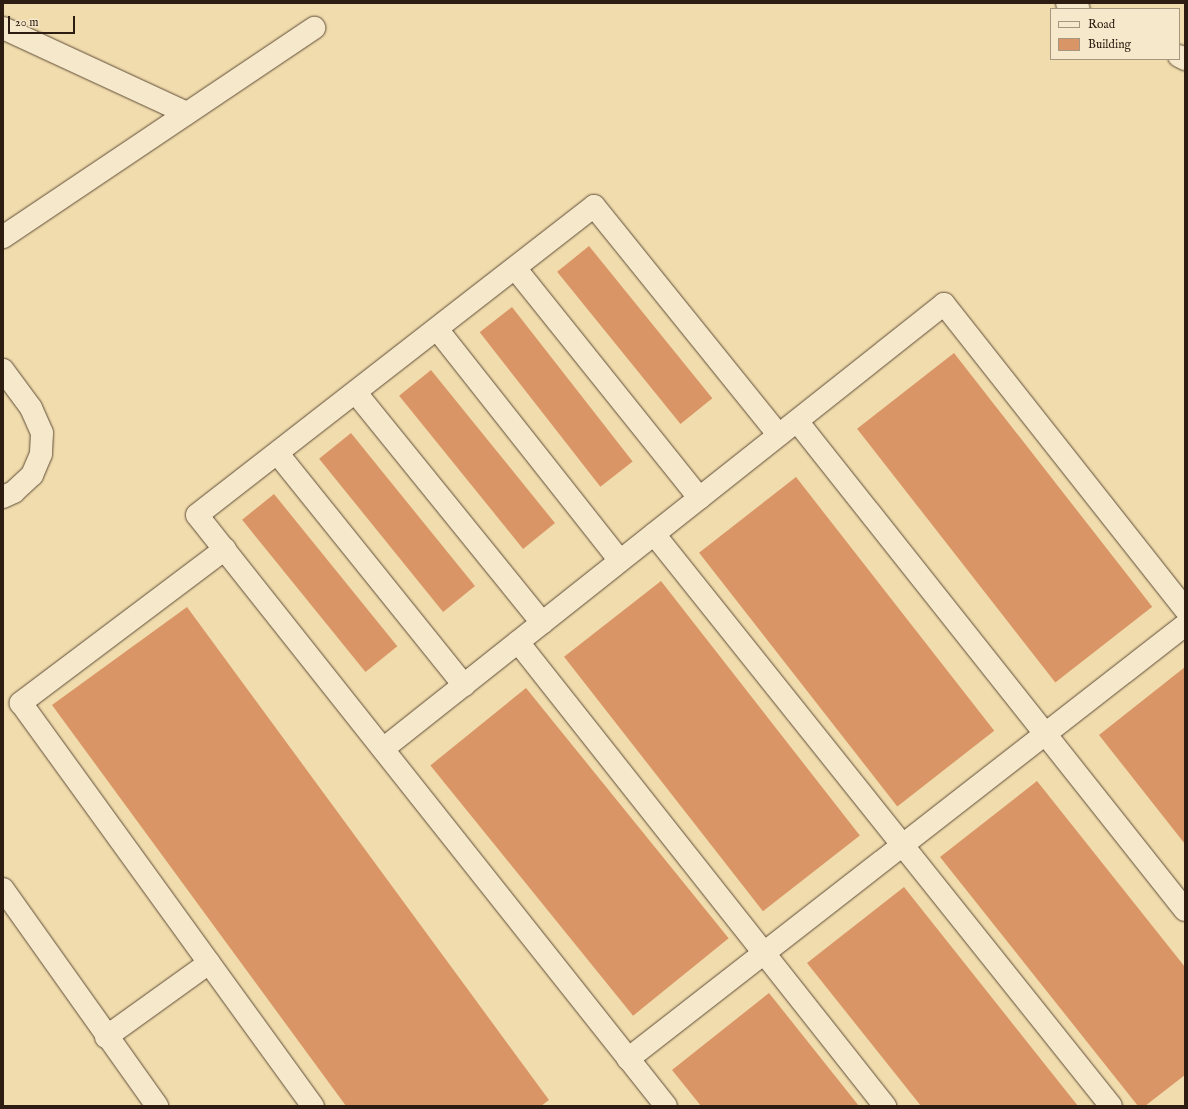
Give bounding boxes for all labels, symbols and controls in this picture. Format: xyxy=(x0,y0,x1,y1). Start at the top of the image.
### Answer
scale bar xyxy=(10,8,77,34)
legend xyxy=(1050,8,1180,60)
text: 20 m xyxy=(15,15,38,30)
text: Road xyxy=(1088,17,1115,32)
text: Building xyxy=(1088,37,1131,52)

